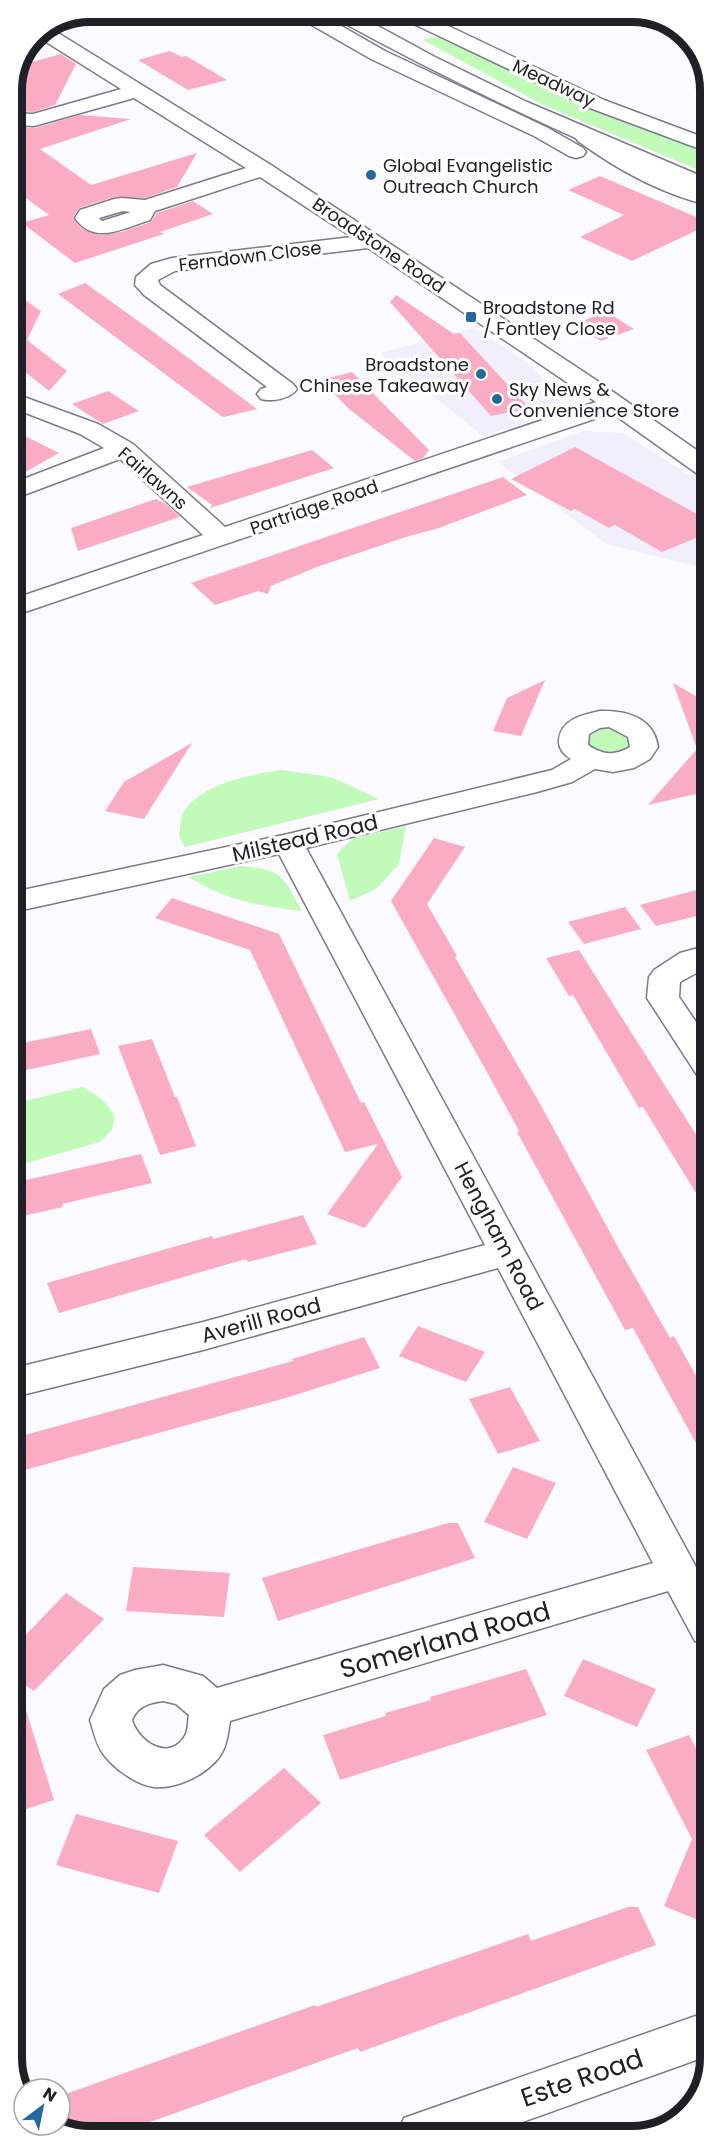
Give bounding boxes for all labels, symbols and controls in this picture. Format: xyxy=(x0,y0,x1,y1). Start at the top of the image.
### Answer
street label: Meadway xyxy=(509,53,599,113)
place label: Global Evangelistic Outreach Church xyxy=(383,153,553,199)
marker: Global Evangelistic Outreach Church xyxy=(364,168,378,182)
street label: Broadstone Road xyxy=(308,191,450,299)
street label: Ferndown Close xyxy=(177,235,323,277)
place label: Broadstone Rd / Fontley Close xyxy=(483,295,616,341)
marker: Broadstone Rd / Fontley Close xyxy=(464,310,478,324)
place label: Broadstone Chinese Takeaway xyxy=(300,352,469,398)
marker: Broadstone Chinese Takeaway xyxy=(474,367,488,381)
place label: Sky News & Convenience Store xyxy=(509,377,679,423)
marker: Sky News & Convenience Store xyxy=(490,392,504,406)
street label: Fairlawns xyxy=(113,441,193,515)
street label: Partridge Road xyxy=(247,473,381,541)
street label: Milstead Road xyxy=(229,807,381,869)
street label: Hengham Road xyxy=(448,1156,550,1316)
street label: Averill Road xyxy=(198,1290,324,1350)
street label: Somerland Road xyxy=(336,1593,554,1687)
street label: Este Road xyxy=(516,2040,648,2116)
north arrow xyxy=(12,2077,72,2137)
text: N xyxy=(38,2082,61,2108)

